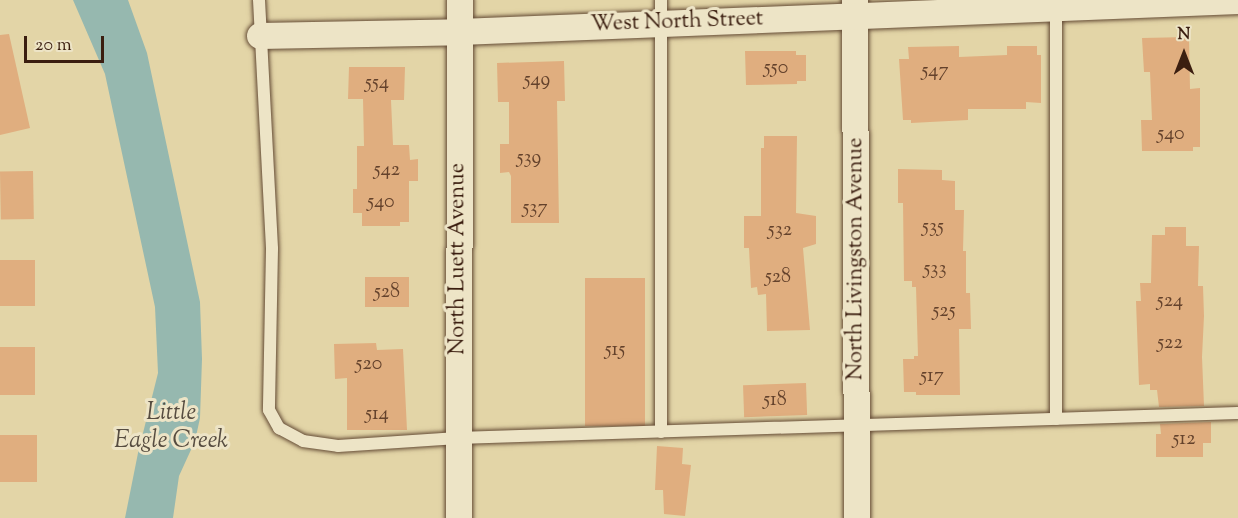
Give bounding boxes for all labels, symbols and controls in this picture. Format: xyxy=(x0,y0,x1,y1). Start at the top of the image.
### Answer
street label: West North Street xyxy=(590,7,764,39)
scale bar xyxy=(27,24,106,62)
north arrow xyxy=(1154,24,1214,84)
text: N xyxy=(1178,24,1190,47)
text: 20 m xyxy=(35,33,72,59)
house number: 550 xyxy=(764,56,788,80)
house number: 547 xyxy=(922,59,948,83)
house number: 549 xyxy=(524,68,550,92)
house number: 554 xyxy=(365,71,389,95)
house number: 540 xyxy=(1157,122,1185,146)
street label: North Livingston Avenue xyxy=(844,138,870,380)
house number: 539 xyxy=(517,146,541,170)
house number: 542 xyxy=(374,158,400,182)
street label: North Luett Avenue xyxy=(446,163,472,355)
house number: 540 xyxy=(367,190,395,214)
house number: 537 xyxy=(523,196,547,220)
house number: 535 xyxy=(922,215,944,239)
house number: 532 xyxy=(768,218,792,242)
house number: 533 xyxy=(924,257,946,281)
house number: 528 xyxy=(765,265,791,289)
house number: 528 xyxy=(374,280,400,304)
house number: 524 xyxy=(1157,289,1183,313)
house number: 525 xyxy=(932,299,956,323)
house number: 522 xyxy=(1157,331,1183,355)
house number: 515 xyxy=(605,338,625,362)
house number: 520 xyxy=(356,352,382,376)
house number: 517 xyxy=(920,364,944,388)
house number: 518 xyxy=(763,388,787,412)
water label: Little Eagle Creek xyxy=(114,400,228,456)
house number: 514 xyxy=(365,402,389,426)
house number: 512 xyxy=(1173,427,1195,451)

